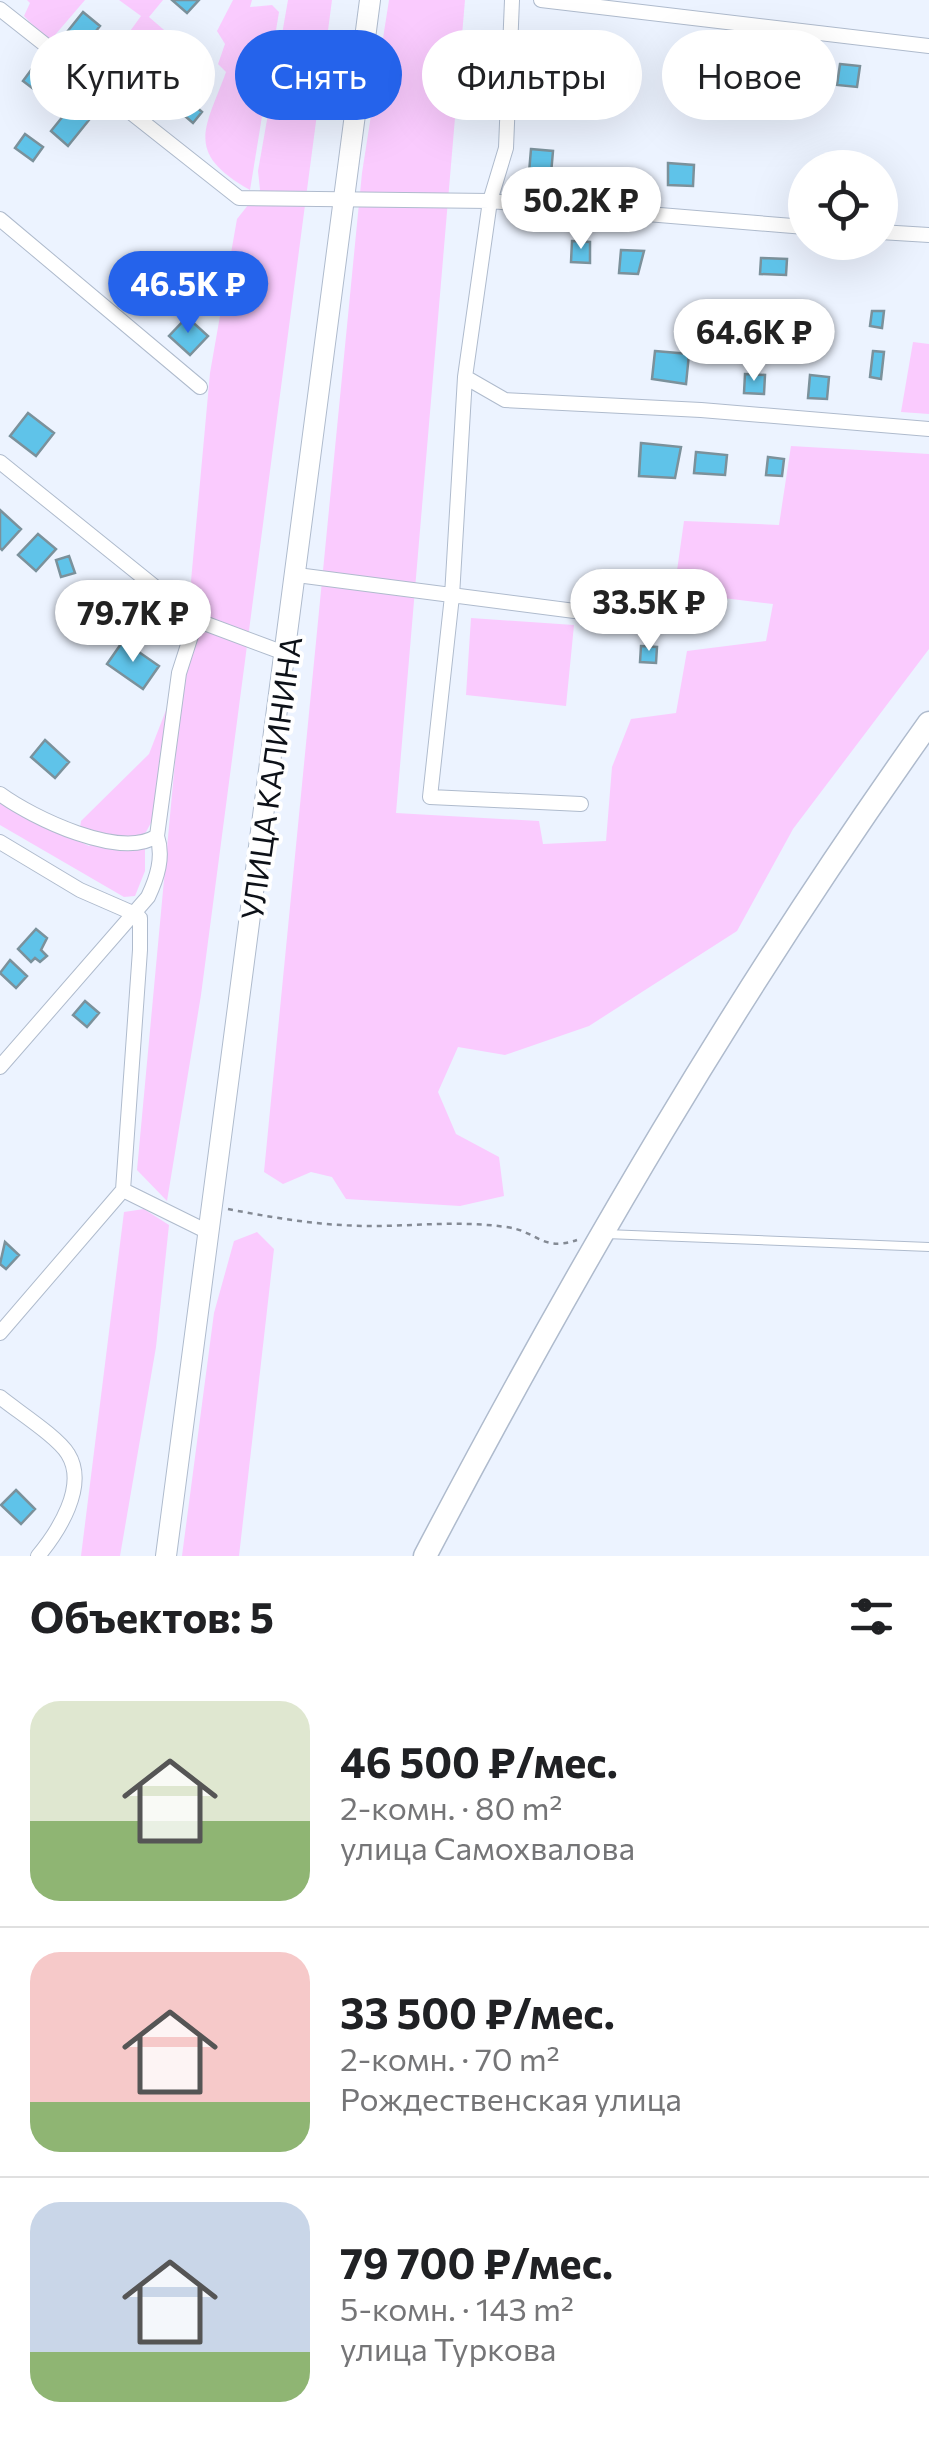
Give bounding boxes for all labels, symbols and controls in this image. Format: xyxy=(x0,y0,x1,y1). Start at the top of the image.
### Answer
chip: Купить xyxy=(30,30,215,120)
chip: Снять xyxy=(235,30,402,120)
chip: Фильтры xyxy=(422,30,642,120)
chip: Новое xyxy=(662,30,837,120)
map controls xyxy=(788,150,898,260)
button: locate xyxy=(788,150,898,260)
pin: 50.2K ₽ xyxy=(489,167,673,252)
text: 50.2K ₽ xyxy=(523,179,639,219)
pin: 46.5K ₽ xyxy=(96,251,280,336)
text: 46.5K ₽ xyxy=(130,263,246,303)
pin: 64.6K ₽ xyxy=(662,299,846,384)
text: 64.6K ₽ xyxy=(696,311,812,351)
pin: 33.5K ₽ xyxy=(557,569,741,654)
pin: 79.7K ₽ xyxy=(41,580,225,665)
text: 33.5K ₽ xyxy=(592,581,706,621)
text: 79.7K ₽ xyxy=(77,592,189,632)
street label: УЛИЦА КАЛИНИНА xyxy=(232,634,308,922)
icon: filters xyxy=(844,1589,899,1644)
text: Объектов: 5 xyxy=(30,1590,274,1642)
text: 46 500 ₽/мес. xyxy=(340,1735,618,1787)
icon: home xyxy=(110,1741,230,1861)
text: 2-комн. · 80 m² xyxy=(340,1787,562,1827)
text: улица Самохвалова xyxy=(340,1827,635,1867)
text: 33 500 ₽/мес. xyxy=(340,1986,615,2038)
icon: home xyxy=(110,1992,230,2112)
text: 2-комн. · 70 m² xyxy=(340,2038,560,2078)
text: Рождественская улица xyxy=(340,2078,682,2118)
text: 79 700 ₽/мес. xyxy=(340,2236,613,2288)
icon: home xyxy=(110,2242,230,2362)
text: 5-комн. · 143 m² xyxy=(340,2288,574,2328)
text: улица Туркова xyxy=(340,2328,556,2368)

